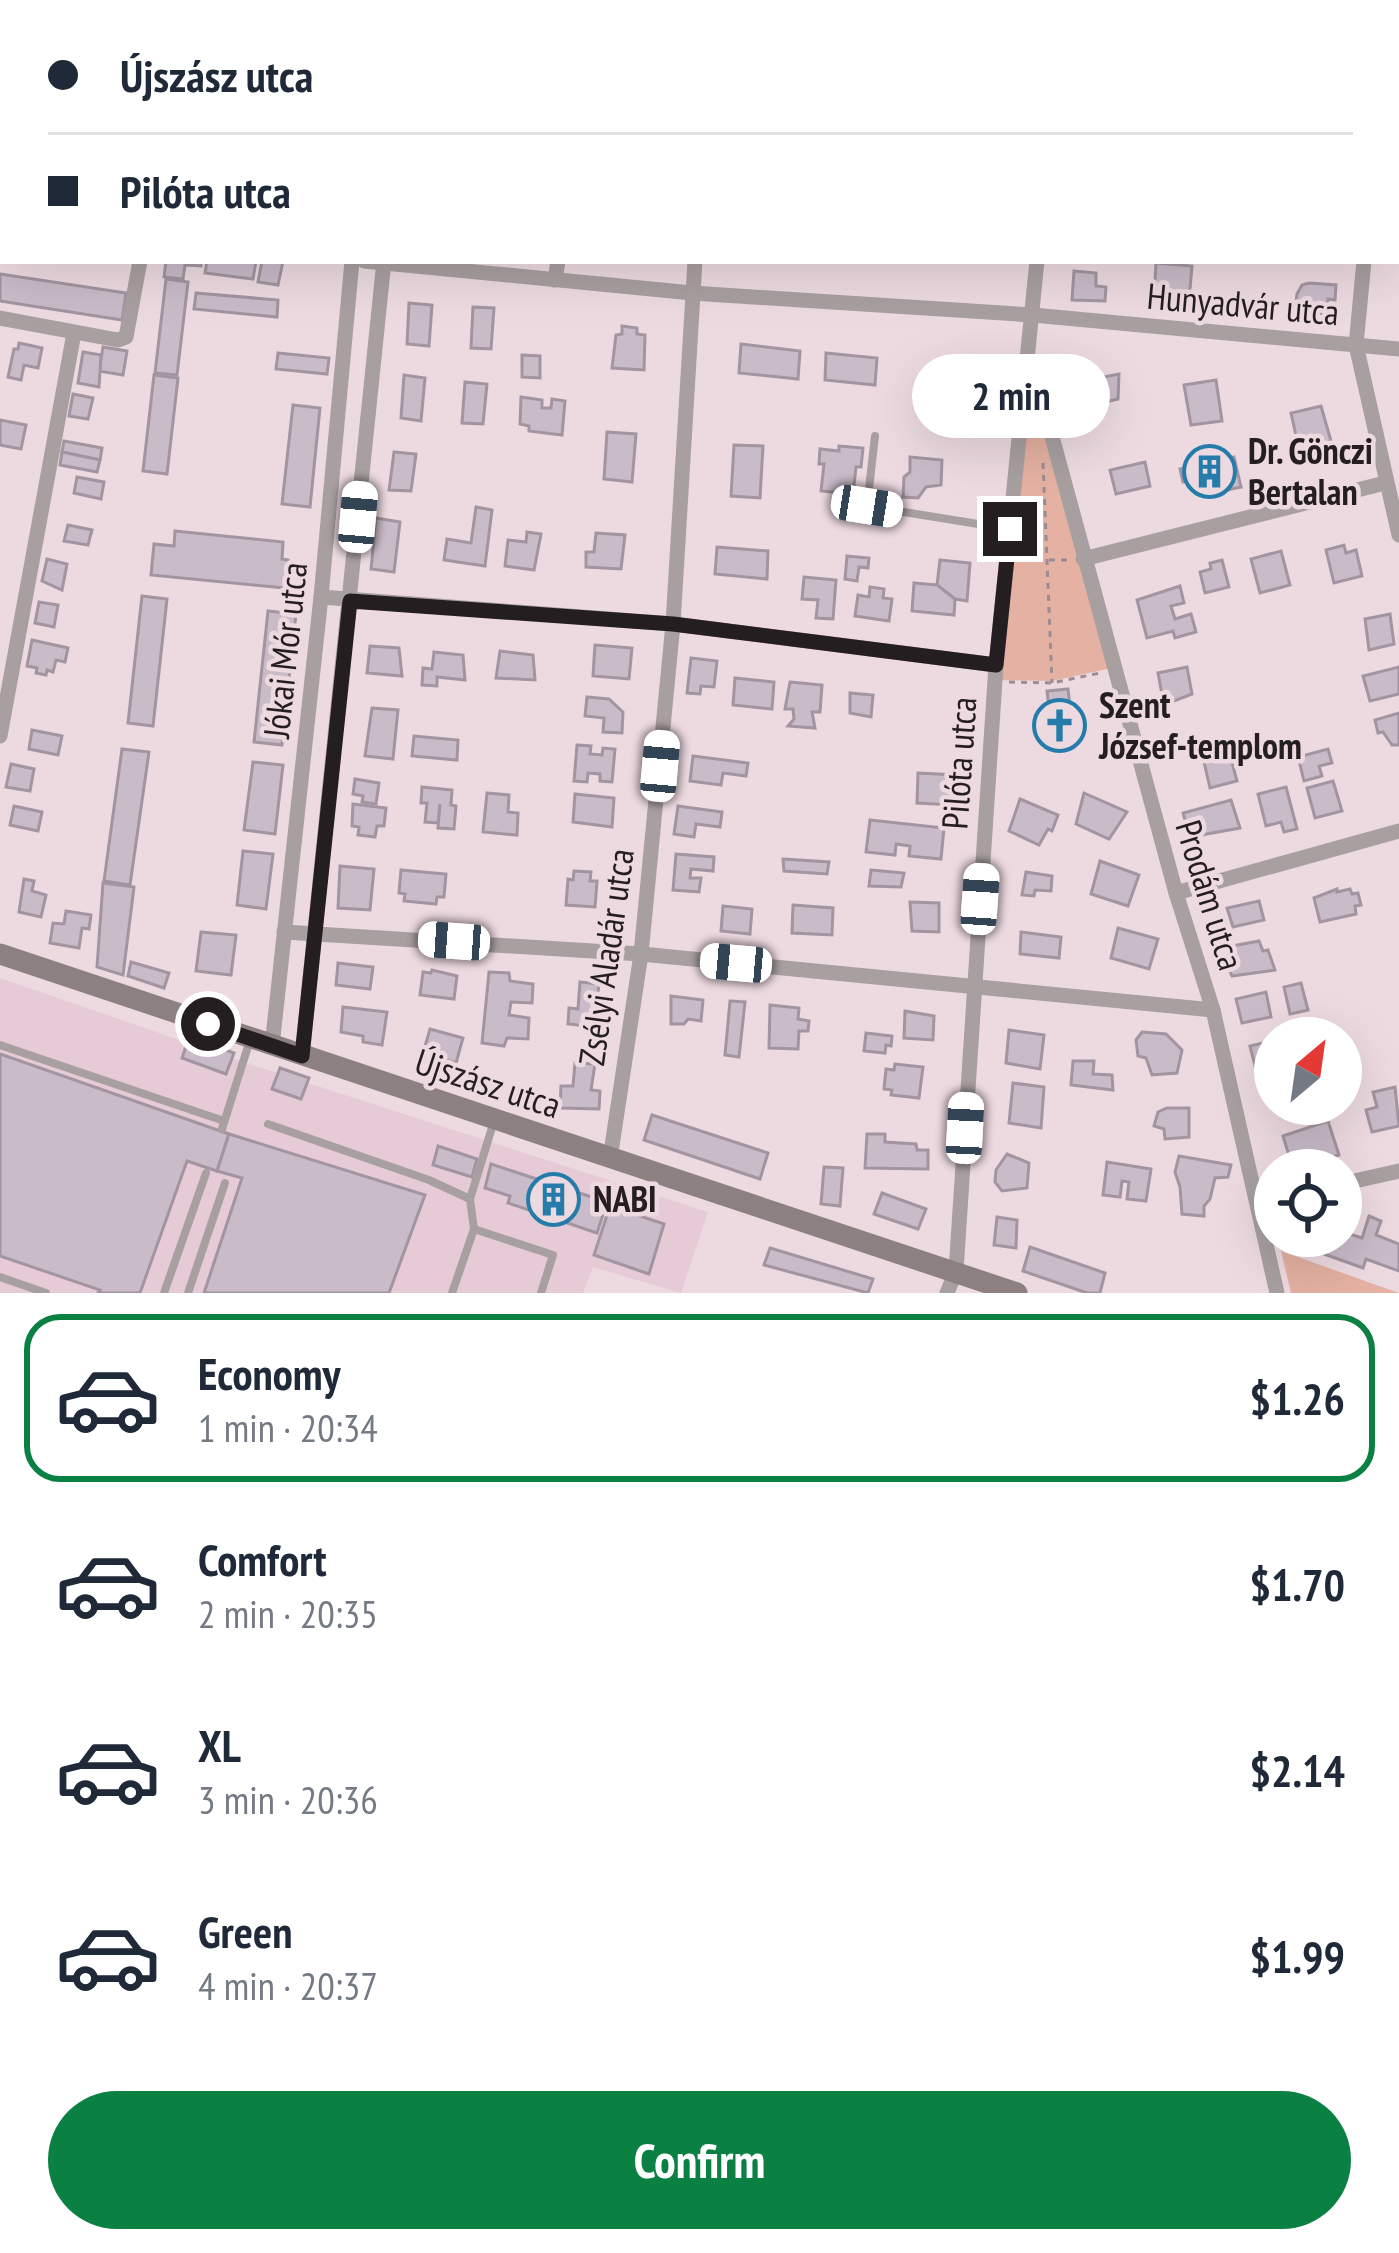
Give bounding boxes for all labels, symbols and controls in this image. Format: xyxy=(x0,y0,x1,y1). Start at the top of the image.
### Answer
text: Újszász utca xyxy=(120,46,313,104)
text: Pilóta utca xyxy=(120,162,291,220)
street label: Hunyadvár utca xyxy=(1145,272,1341,335)
callout: 2 min xyxy=(911,355,1109,439)
text: 2 min xyxy=(972,370,1050,421)
place label: Dr. Gönczi Bertalan xyxy=(1248,427,1373,515)
building icon: Dr. Gönczi Bertalan xyxy=(1181,444,1237,500)
car xyxy=(337,480,379,554)
car xyxy=(829,483,905,529)
route end xyxy=(983,502,1037,556)
street label: Jókai Mór utca xyxy=(252,560,317,741)
place label: Szent József-templom xyxy=(1098,681,1302,769)
street label: Pilóta utca xyxy=(930,695,987,831)
church icon: Szent József-templom xyxy=(1032,698,1088,754)
car xyxy=(639,729,681,803)
street label: Prodám utca xyxy=(1165,814,1255,975)
street label: Zsélyi Aladár utca xyxy=(567,846,644,1068)
car xyxy=(960,862,1000,936)
car xyxy=(417,921,491,961)
car xyxy=(699,942,773,984)
route start xyxy=(181,997,235,1051)
north arrow xyxy=(1254,1017,1362,1125)
map controls xyxy=(1254,1017,1362,1257)
street label: Újszász utca xyxy=(409,1037,567,1128)
car xyxy=(945,1091,985,1165)
button: locate xyxy=(1254,1149,1362,1257)
building icon: NABI xyxy=(526,1171,582,1227)
place label: NABI xyxy=(593,1175,657,1222)
icon: car xyxy=(54,1344,162,1452)
text: Economy xyxy=(198,1344,341,1402)
text: $1.26 xyxy=(1249,1369,1345,1427)
text: 1 min · 20:34 xyxy=(198,1402,378,1453)
icon: car xyxy=(54,1530,162,1638)
text: Comfort xyxy=(198,1530,327,1588)
text: $1.70 xyxy=(1249,1555,1345,1613)
text: 2 min · 20:35 xyxy=(198,1588,378,1639)
icon: car xyxy=(54,1716,162,1824)
text: XL xyxy=(198,1716,241,1774)
text: $2.14 xyxy=(1249,1741,1345,1799)
text: 3 min · 20:36 xyxy=(198,1774,378,1825)
icon: car xyxy=(54,1902,162,2010)
text: Green xyxy=(198,1902,293,1960)
text: $1.99 xyxy=(1249,1927,1345,1985)
text: 4 min · 20:37 xyxy=(198,1960,378,2011)
button: Confirm xyxy=(48,2091,1351,2229)

